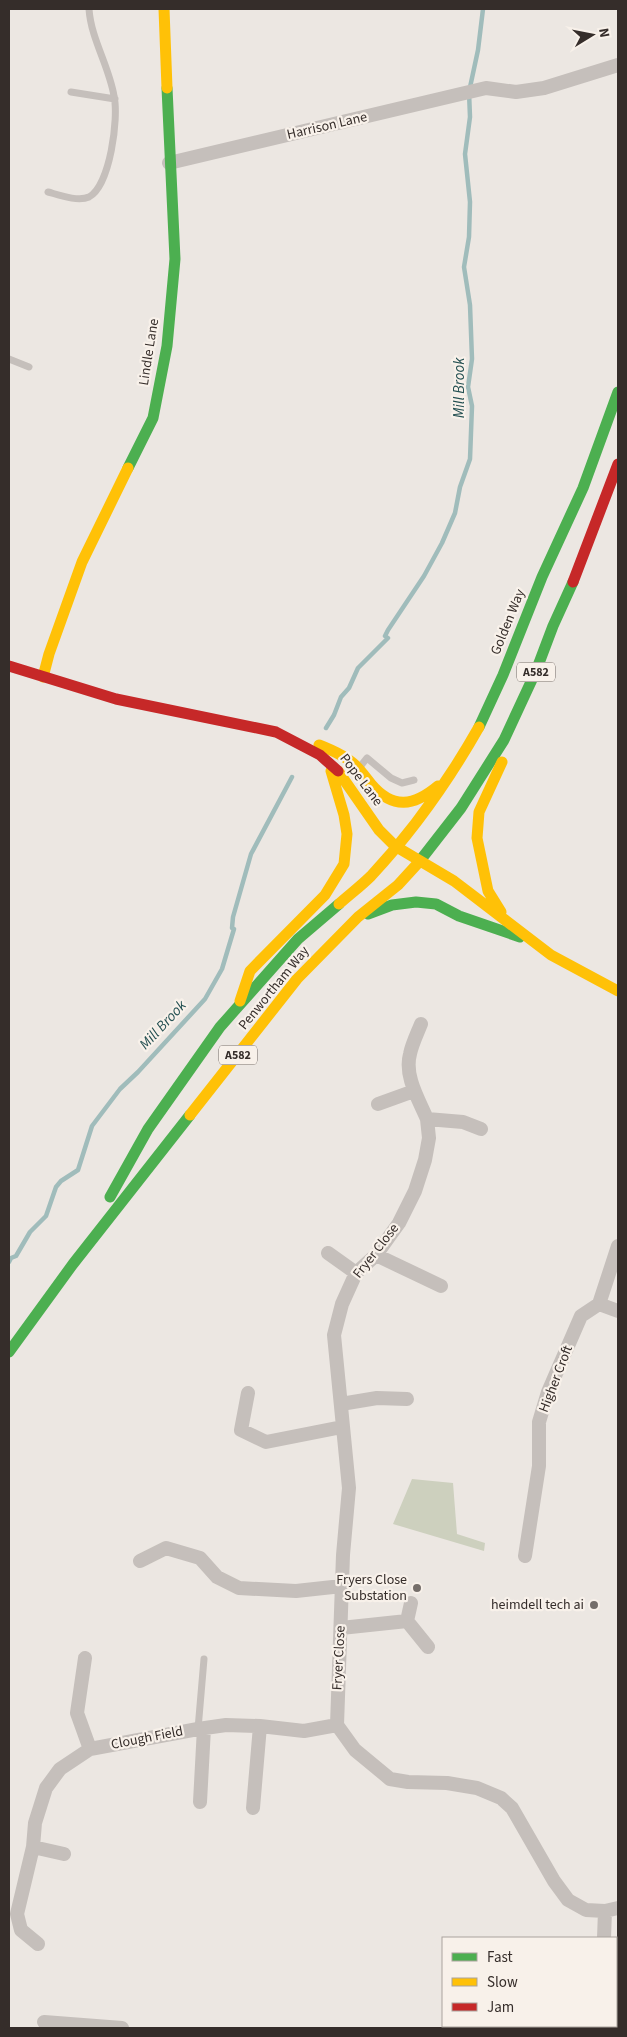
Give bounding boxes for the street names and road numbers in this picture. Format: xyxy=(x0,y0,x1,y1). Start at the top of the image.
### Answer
street label: Harrison Lane xyxy=(285,107,369,145)
street label: Lindle Lane xyxy=(134,317,164,387)
street label: Golden Way xyxy=(486,586,530,658)
road number: A582 xyxy=(517,662,555,682)
street label: Pope Lane xyxy=(335,750,387,810)
street label: Penwortham Way xyxy=(234,941,314,1034)
road number: A582 xyxy=(219,1046,257,1064)
street label: Fryer Close xyxy=(348,1219,404,1283)
street label: Higher Croft xyxy=(534,1342,578,1415)
street label: Fryer Close xyxy=(327,1625,351,1691)
street label: Clough Field xyxy=(109,1721,185,1755)

